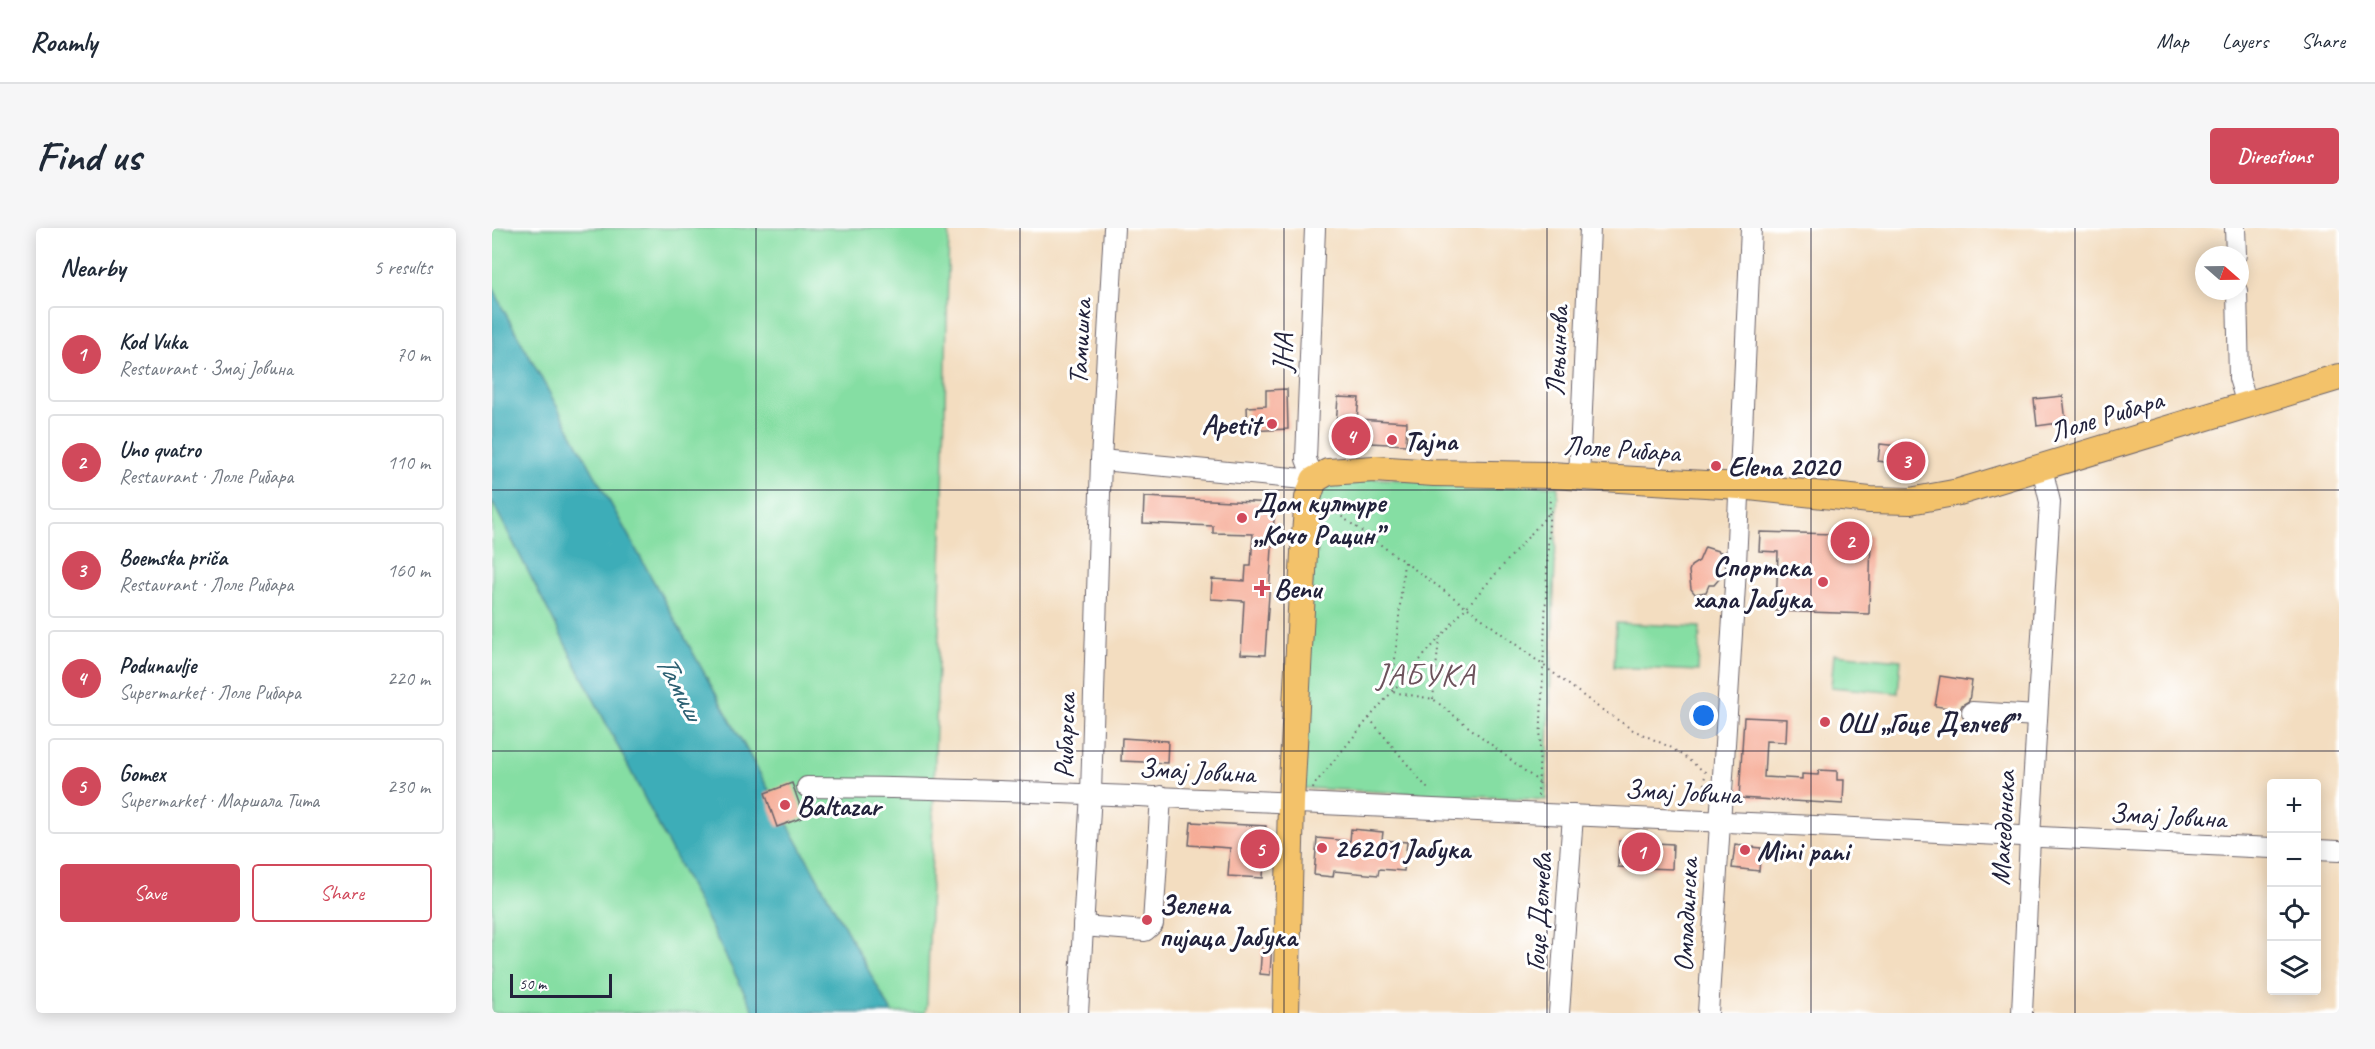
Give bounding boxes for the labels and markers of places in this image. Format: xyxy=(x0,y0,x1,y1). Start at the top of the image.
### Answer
place label: Apetit xyxy=(1202,407,1265,442)
pin: 4 xyxy=(1332,414,1370,458)
marker: Apetit xyxy=(1265,417,1279,431)
place label: Tajna xyxy=(1404,423,1460,458)
marker: Tajna xyxy=(1385,433,1399,447)
pin: 3 xyxy=(1886,438,1926,484)
place label: Elena 2020 xyxy=(1728,449,1842,484)
marker: Elena 2020 xyxy=(1709,459,1723,473)
place label: Дом културе „Кочо Рацин” xyxy=(1254,485,1388,552)
marker: Дом културе „Кочо Рацин” xyxy=(1235,511,1249,525)
pin: 2 xyxy=(1830,518,1870,564)
place label: Спортска хала Јабука xyxy=(1693,549,1814,617)
place label: Benu xyxy=(1274,571,1324,606)
marker: Спортска хала Јабука xyxy=(1816,575,1830,589)
marker: Benu xyxy=(1255,581,1269,595)
place label: ОШ „Гоце Делчев” xyxy=(1837,705,2022,740)
marker: ОШ „Гоце Делчев” xyxy=(1818,715,1832,729)
place label: Baltazar xyxy=(797,788,883,823)
marker: Baltazar xyxy=(778,798,792,812)
pin: 5 xyxy=(1240,826,1280,872)
pin: 1 xyxy=(1622,830,1660,874)
place label: 26201 Јабука xyxy=(1334,831,1473,867)
place label: Mini pani xyxy=(1757,833,1852,868)
marker: 26201 Јабука xyxy=(1315,841,1329,855)
marker: Mini pani xyxy=(1738,843,1752,857)
place label: Зелена пијаца Јабука xyxy=(1159,887,1299,955)
marker: Зелена пијаца Јабука xyxy=(1140,913,1154,927)

